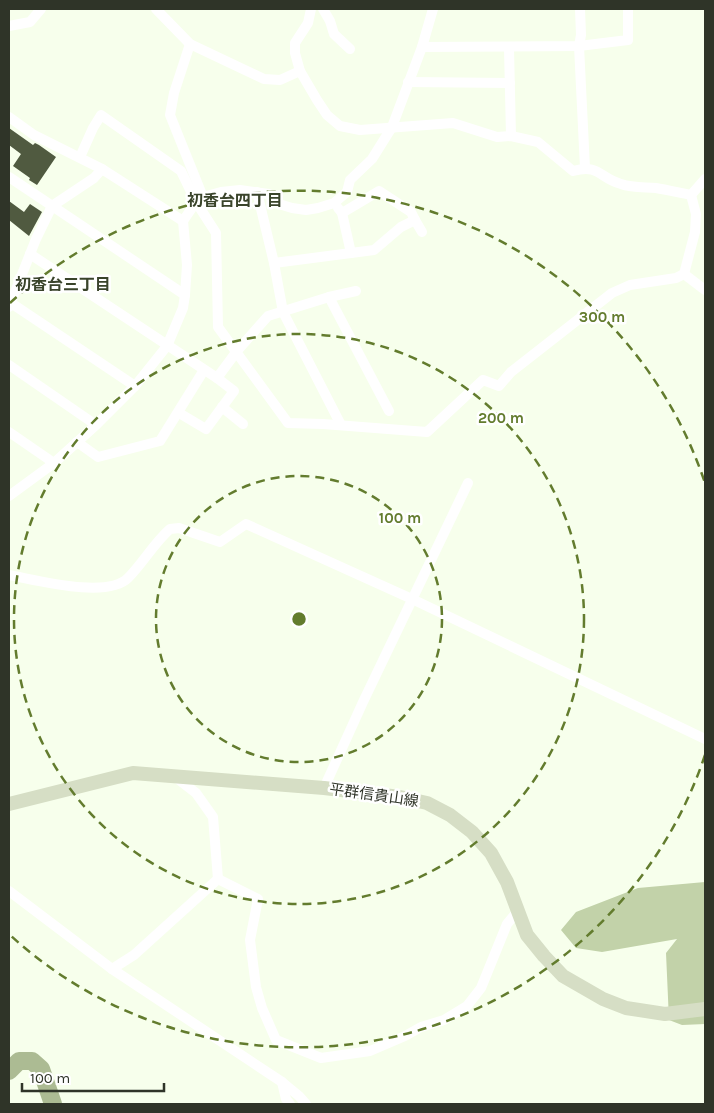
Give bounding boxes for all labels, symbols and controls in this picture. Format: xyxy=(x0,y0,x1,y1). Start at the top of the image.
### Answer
district label: 初香台四丁目 xyxy=(187,191,283,210)
district label: 初香台三丁目 xyxy=(15,275,111,294)
text: 300 m xyxy=(579,308,625,326)
text: 200 m xyxy=(478,409,524,427)
text: 100 m xyxy=(379,509,421,527)
centre of rings xyxy=(290,610,308,628)
street label: 平群信貴山線 xyxy=(328,780,420,810)
scale bar xyxy=(22,1060,165,1092)
text: 100 m xyxy=(30,1069,70,1087)

